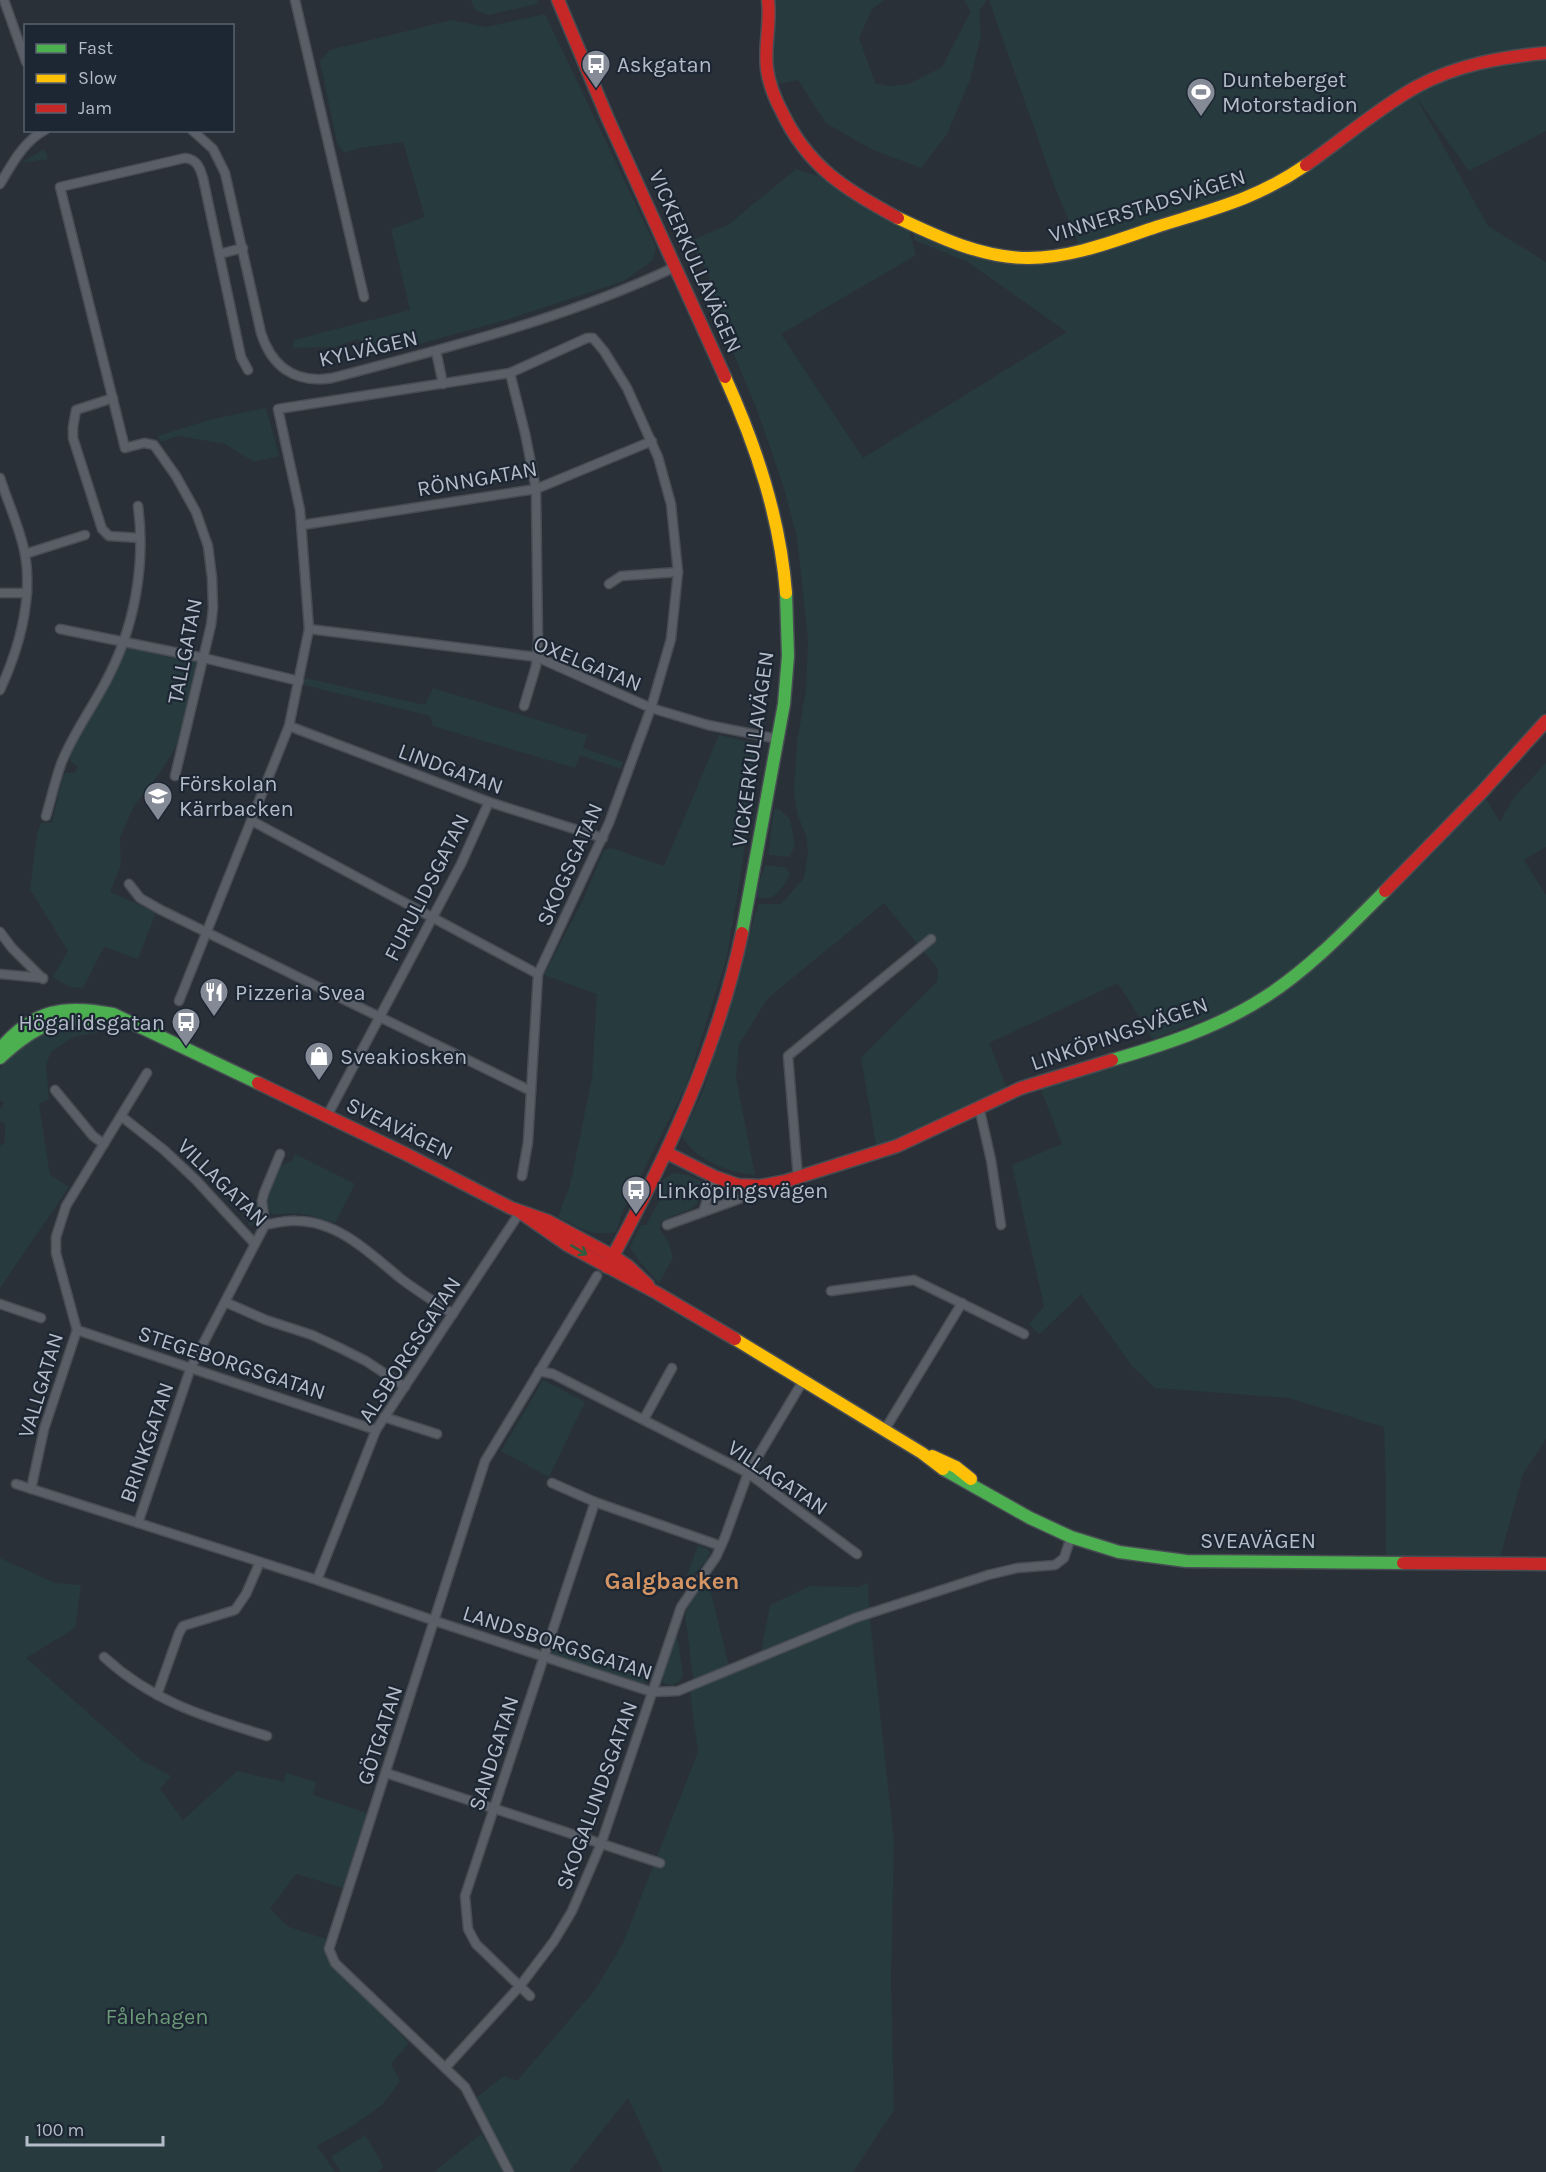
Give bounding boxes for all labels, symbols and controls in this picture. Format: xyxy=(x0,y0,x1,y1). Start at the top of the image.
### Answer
legend xyxy=(24,24,234,132)
text: Fast xyxy=(78,37,113,59)
bus stop icon: Askgatan xyxy=(580,48,612,90)
place label: Askgatan xyxy=(617,52,712,78)
text: Slow xyxy=(78,67,117,89)
place label: Dunteberget Motorstadion xyxy=(1222,67,1358,118)
sports icon: Dunteberget Motorstadion xyxy=(1185,76,1217,118)
text: Jam xyxy=(78,97,112,119)
street label: VINNERSTADSVÄGEN xyxy=(1046,164,1249,248)
street label: VICKERKULLAVÄGEN xyxy=(643,166,747,357)
street label: KYLVÄGEN xyxy=(316,325,420,373)
street label: RÖNNGATAN xyxy=(415,456,539,502)
street label: TALLGATAN xyxy=(162,596,208,706)
street label: OXELGATAN xyxy=(530,630,646,697)
street label: VICKERKULLAVÄGEN xyxy=(726,650,780,849)
street label: LINDGATAN xyxy=(395,738,507,800)
place label: Förskolan Kärrbacken xyxy=(179,771,294,822)
school or university icon: Förskolan Kärrbacken xyxy=(142,780,174,822)
street label: SKOGSGATAN xyxy=(531,799,609,930)
street label: FURULIDSGATAN xyxy=(379,810,475,965)
restaurant icon: Pizzeria Svea xyxy=(198,976,230,1018)
place label: Pizzeria Svea xyxy=(235,980,366,1006)
street label: LINKÖPINGSVÄGEN xyxy=(1027,991,1211,1076)
bus stop icon: Högalidsgatan xyxy=(170,1006,202,1048)
place label: Högalidsgatan xyxy=(18,1010,165,1036)
shop icon: Sveakiosken xyxy=(303,1040,335,1082)
place label: Sveakiosken xyxy=(340,1044,467,1070)
street label: SVEAVÄGEN xyxy=(342,1092,457,1166)
street label: VILLAGATAN xyxy=(172,1133,273,1232)
bus stop icon: Linköpingsvägen xyxy=(620,1174,652,1216)
place label: Linköpingsvägen xyxy=(657,1178,828,1204)
one-way arrow xyxy=(571,1244,588,1257)
street label: ALSBORGSGATAN xyxy=(353,1272,467,1427)
street label: STEGEBORGSGATAN xyxy=(135,1320,329,1406)
street label: VALLGATAN xyxy=(13,1330,69,1441)
street label: BRINKGATAN xyxy=(114,1379,180,1506)
street label: VILLAGATAN xyxy=(722,1435,833,1521)
street label: SVEAVÄGEN xyxy=(1200,1528,1316,1554)
district label: Galgbacken xyxy=(605,1567,739,1595)
street label: LANDSBORGSGATAN xyxy=(459,1600,656,1686)
street label: GÖTGATAN xyxy=(352,1682,408,1788)
street label: SANDGATAN xyxy=(463,1693,525,1814)
street label: SKOGALUNDSGATAN xyxy=(551,1697,643,1893)
park label: Fålehagen xyxy=(106,2004,208,2030)
scale bar xyxy=(27,2109,164,2147)
text: 100 m xyxy=(36,2119,84,2141)

